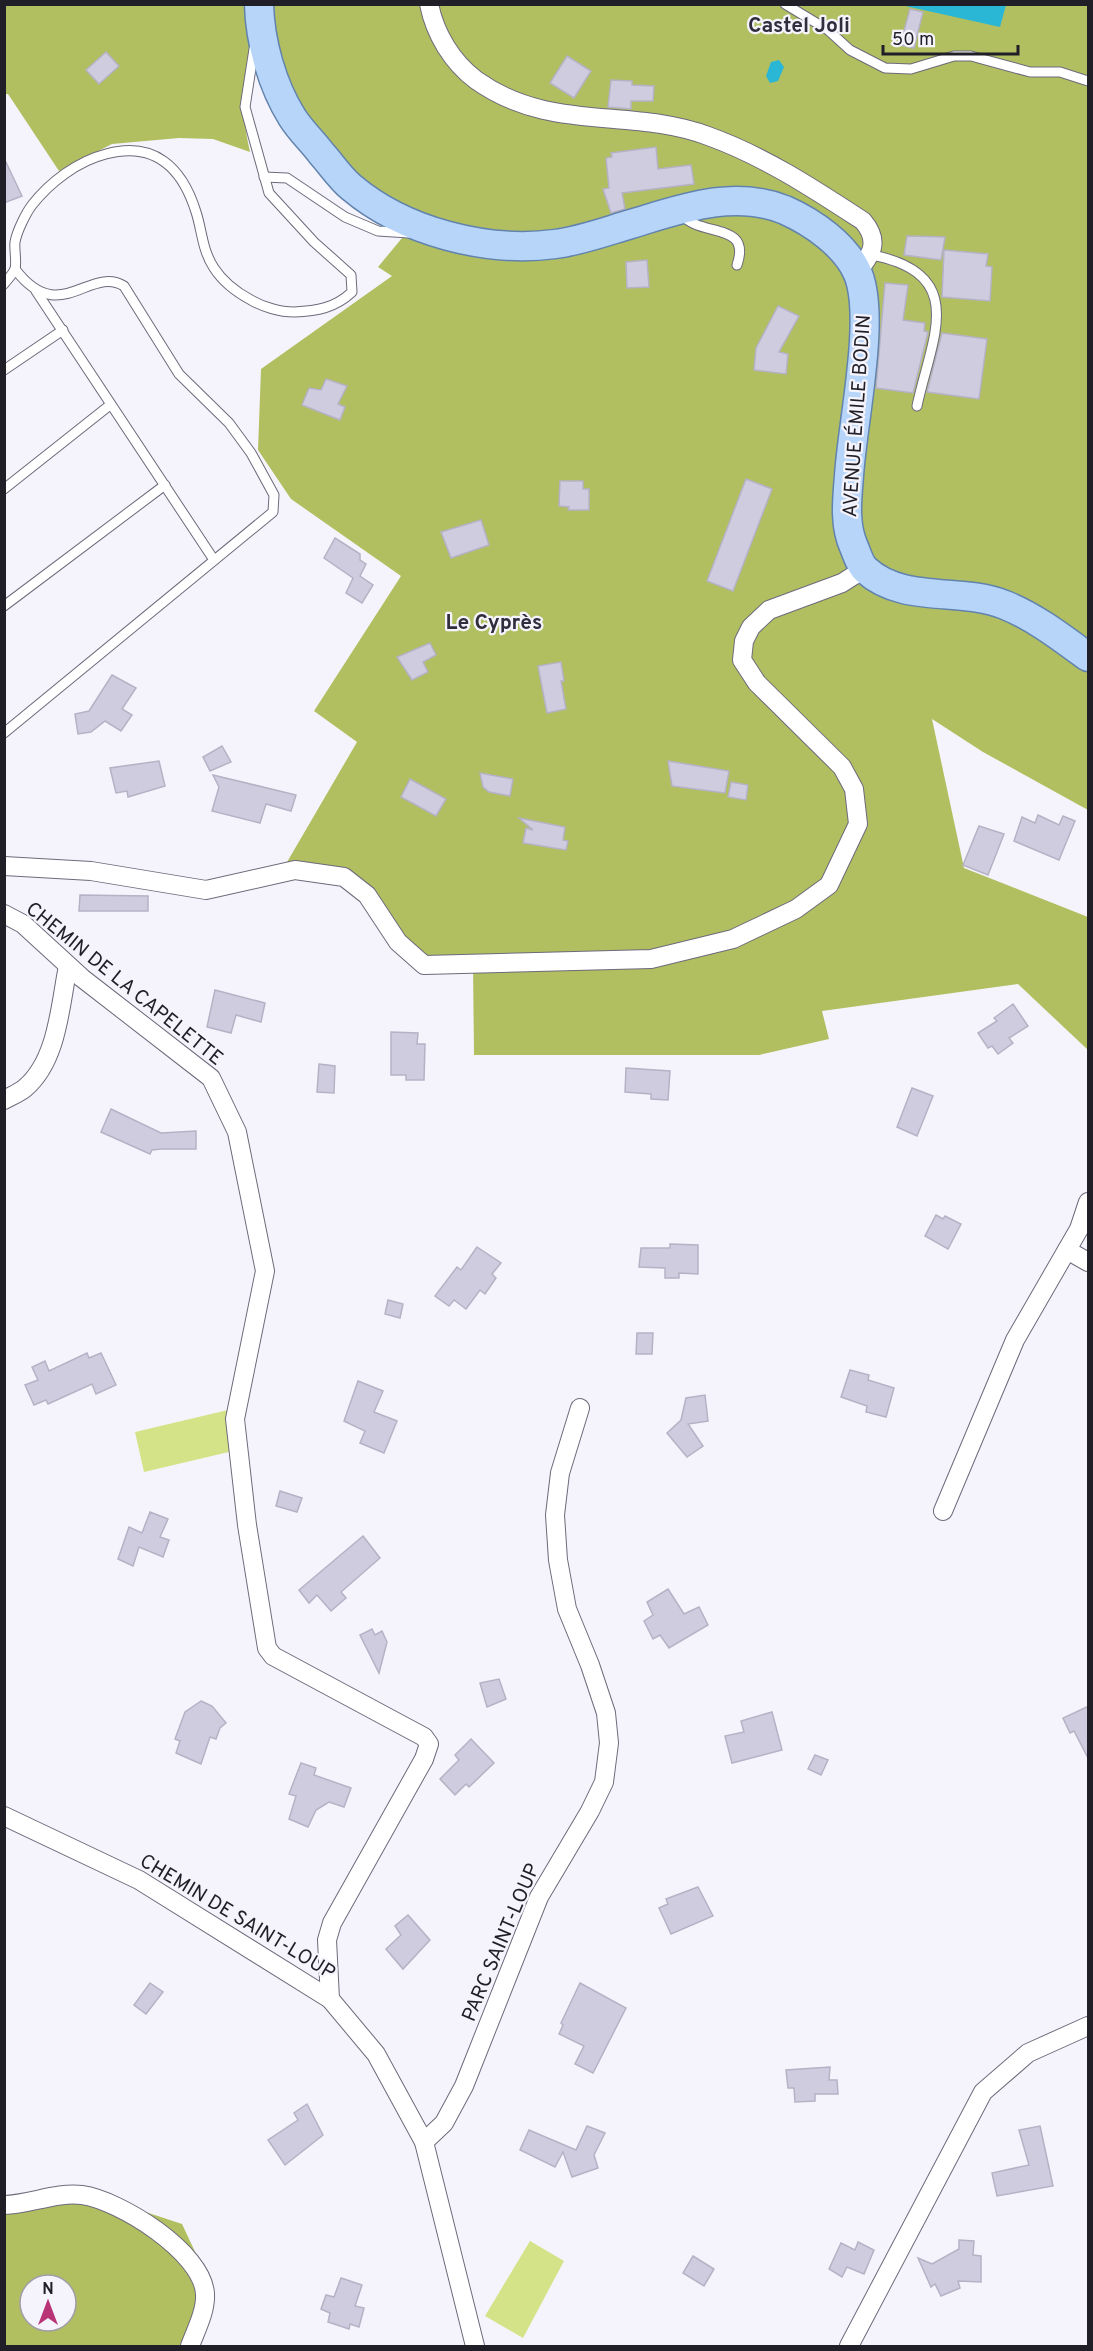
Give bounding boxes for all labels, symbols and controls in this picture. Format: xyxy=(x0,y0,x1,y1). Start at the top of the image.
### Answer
district label: Castel Joli xyxy=(748,13,850,40)
scale bar xyxy=(883,18,1018,56)
text: 50 m xyxy=(892,29,934,52)
street label: AVENUE ÉMILE BODIN xyxy=(836,314,878,518)
district label: Le Cyprès xyxy=(446,610,542,637)
street label: CHEMIN DE LA CAPELETTE xyxy=(20,897,228,1072)
street label: CHEMIN DE SAINT-LOUP xyxy=(134,1849,340,1987)
street label: PARC SAINT-LOUP xyxy=(457,1860,547,2026)
north arrow xyxy=(18,2273,78,2333)
text: N xyxy=(42,2280,54,2300)

